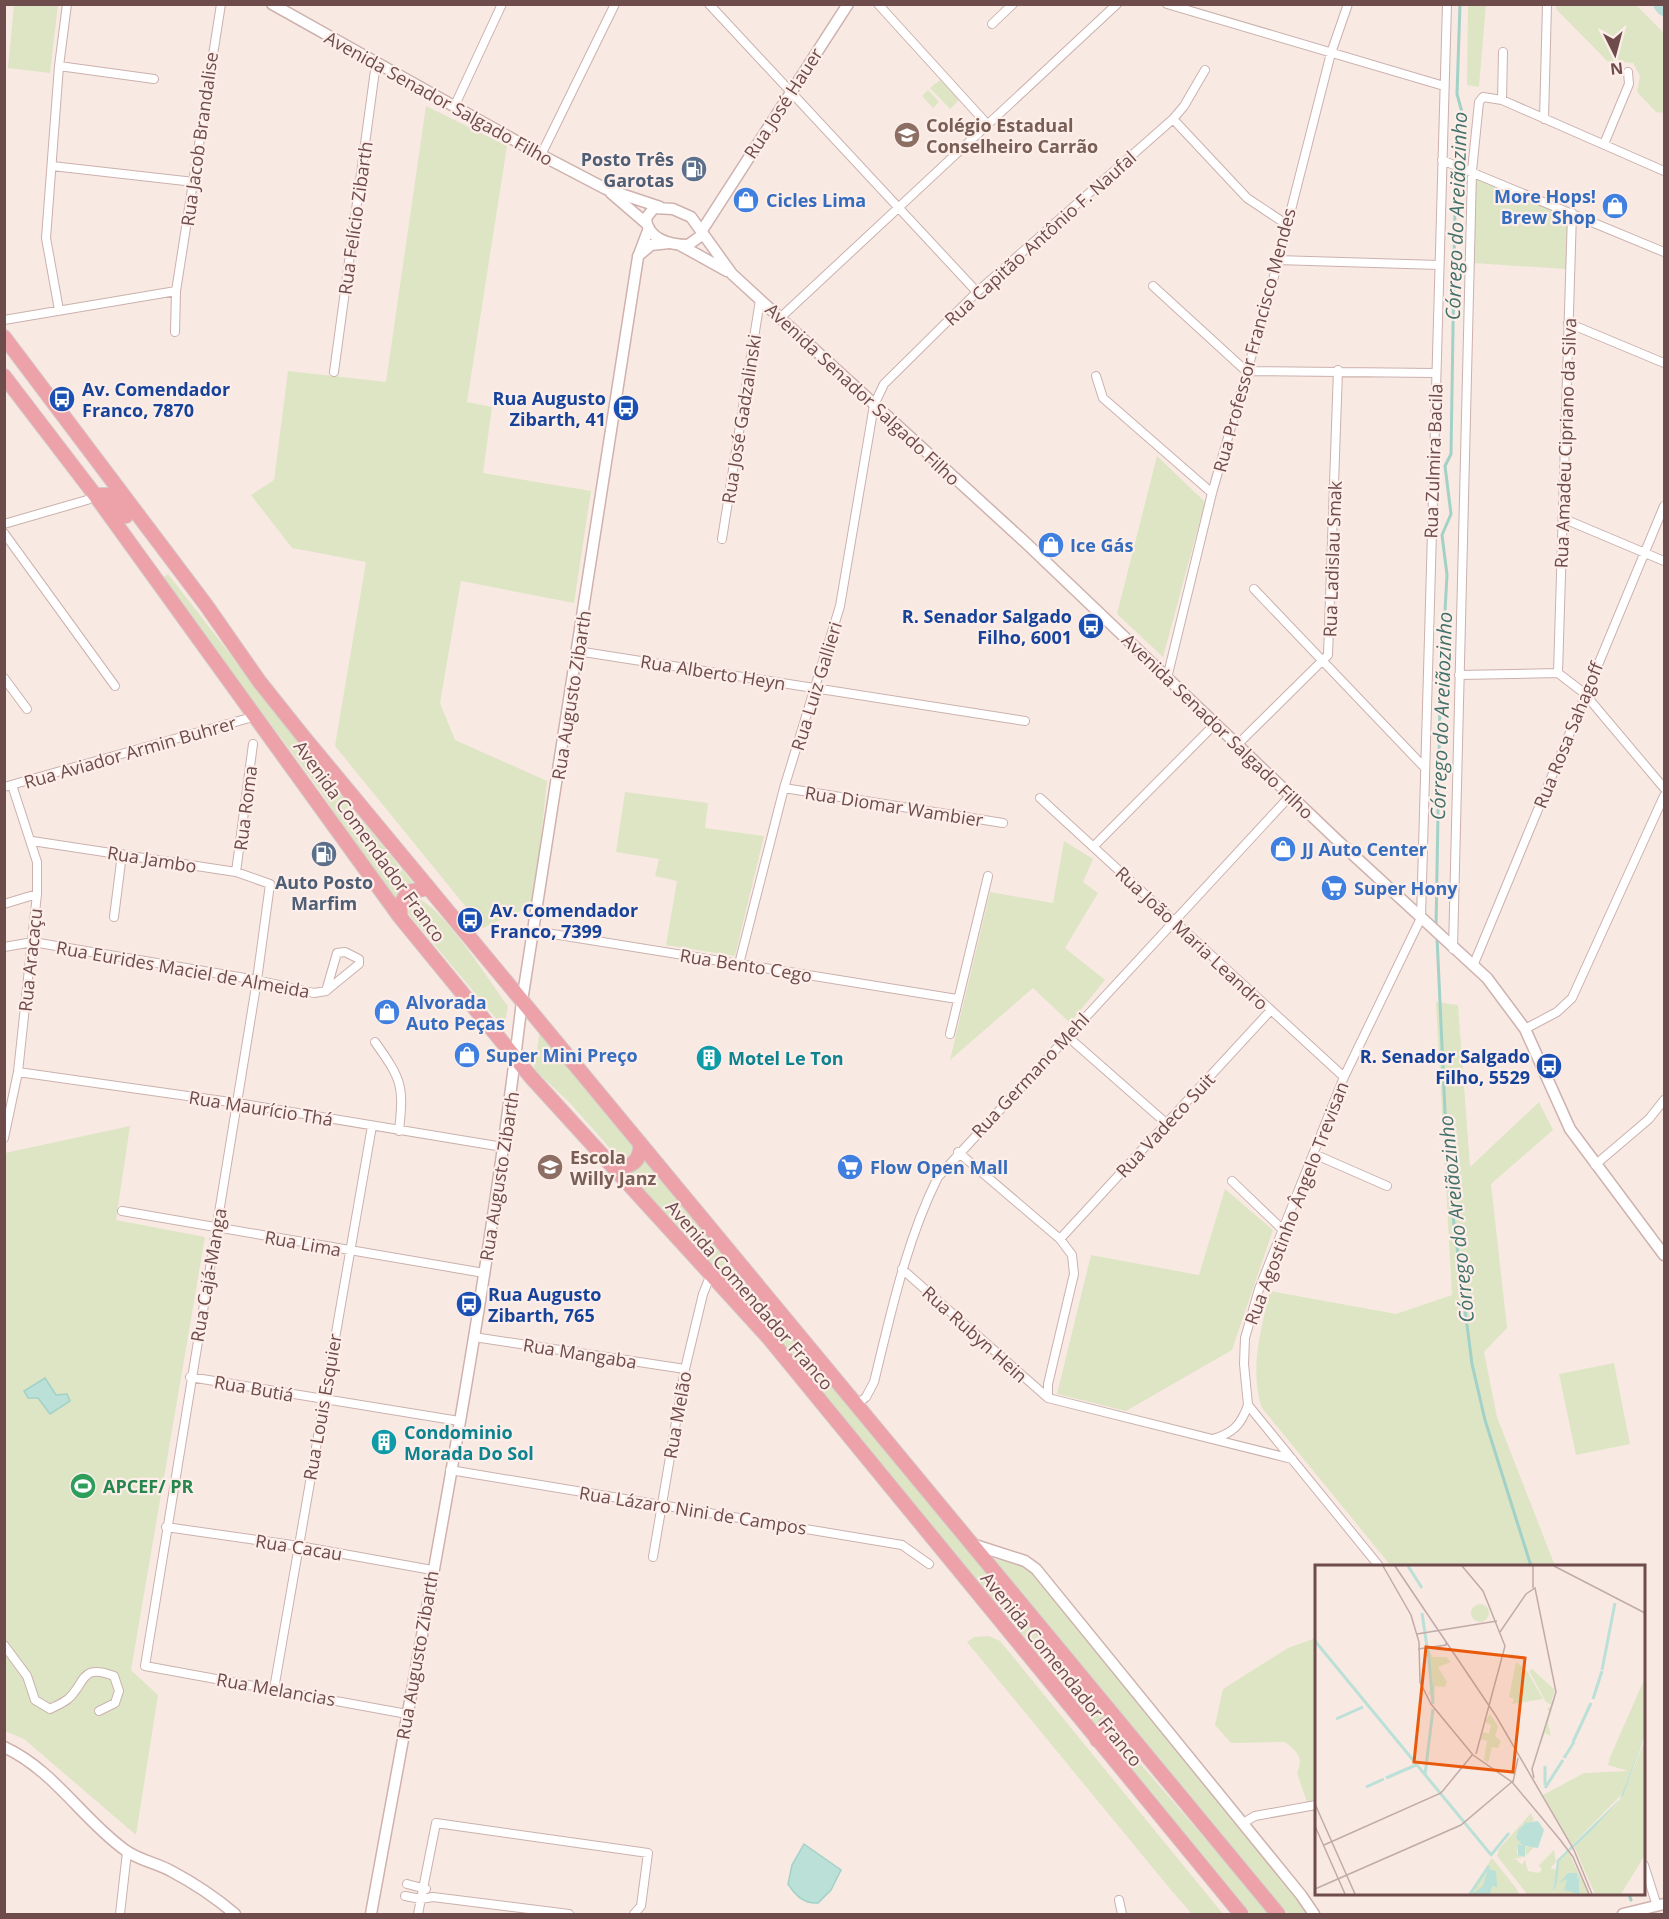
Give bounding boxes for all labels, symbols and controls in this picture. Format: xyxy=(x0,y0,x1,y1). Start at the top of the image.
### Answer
north arrow xyxy=(1585,24,1645,84)
street label: Avenida Senador Salgado Filho xyxy=(321,25,557,171)
street label: Rua José Hauer xyxy=(738,42,828,163)
street label: Rua Jacob Brandalise xyxy=(175,50,223,228)
text: N xyxy=(1609,57,1624,81)
water label: Córrego do Areiãozinho xyxy=(1439,111,1473,321)
place label: Colégio Estadual Conselheiro Carrão xyxy=(926,113,1098,158)
school or university icon: Colégio Estadual Conselheiro Carrão xyxy=(892,120,922,150)
street label: Rua Felício Zibarth xyxy=(332,140,378,296)
street label: Rua Capitão Antônio F. Naufal xyxy=(939,145,1141,331)
place label: Posto Três Garotas xyxy=(581,147,674,192)
fuel station icon: Posto Três Garotas xyxy=(679,154,709,184)
place label: More Hops! Brew Shop xyxy=(1494,184,1596,229)
shop icon: Cicles Lima xyxy=(731,185,761,215)
place label: Cicles Lima xyxy=(766,188,866,212)
shop icon: More Hops! Brew Shop xyxy=(1600,191,1630,221)
street label: Rua Professor Francisco Mendes xyxy=(1207,205,1301,475)
street label: Avenida Senador Salgado Filho xyxy=(761,297,965,491)
street label: Rua Amadeu Cipriano da Silva xyxy=(1549,317,1581,569)
street label: Rua José Gadzalinski xyxy=(716,333,766,505)
place label: Av. Comendador Franco, 7870 xyxy=(82,377,230,422)
street label: Rua Zulmira Bacila xyxy=(1418,383,1448,539)
bus stop icon: Av. Comendador Franco, 7870 xyxy=(47,384,77,414)
place label: Rua Augusto Zibarth, 41 xyxy=(493,386,606,431)
bus stop icon: Rua Augusto Zibarth, 41 xyxy=(611,393,641,423)
street label: Rua Ladislau Smak xyxy=(1317,480,1347,638)
shop icon: Ice Gás xyxy=(1036,530,1066,560)
place label: Ice Gás xyxy=(1070,533,1133,557)
place label: R. Senador Salgado Filho, 6001 xyxy=(902,604,1072,649)
street label: Rua Augusto Zibarth xyxy=(546,609,596,781)
bus stop icon: R. Senador Salgado Filho, 6001 xyxy=(1076,611,1106,641)
water label: Córrego do Areiãozinho xyxy=(1424,611,1458,821)
street label: Rua Luiz Gallieri xyxy=(785,619,847,753)
street label: Avenida Senador Salgado Filho xyxy=(1117,628,1319,824)
street label: Rua Alberto Heyn xyxy=(639,649,787,695)
street label: Rua Rosa Sahagoff xyxy=(1528,658,1609,812)
street label: Rua Aviador Armin Buhrer xyxy=(21,710,240,794)
street label: Avenida Comendador Franco xyxy=(289,735,451,947)
street label: Rua Roma xyxy=(228,764,262,852)
street label: Rua Diomar Wambier xyxy=(803,780,986,832)
shop icon: JJ Auto Center xyxy=(1268,834,1298,864)
place label: JJ Auto Center xyxy=(1300,837,1427,861)
fuel station icon: Auto Posto Marfim xyxy=(309,839,339,869)
street label: Rua Jambo xyxy=(106,840,198,878)
street label: Rua João Maria Leandro xyxy=(1110,861,1274,1015)
place label: Auto Posto Marfim xyxy=(275,870,373,915)
supermarket icon: Super Hony xyxy=(1319,873,1349,903)
place label: Super Hony xyxy=(1354,876,1458,900)
place label: Av. Comendador Franco, 7399 xyxy=(490,898,638,943)
bus stop icon: Av. Comendador Franco, 7399 xyxy=(455,905,485,935)
street label: Rua Aracaçu xyxy=(13,907,47,1013)
street label: Rua Eurides Maciel de Almeida xyxy=(54,935,312,1003)
street label: Rua Bento Cego xyxy=(678,943,814,987)
place label: Alvorada Auto Peças xyxy=(406,990,505,1035)
shop icon: Alvorada Auto Peças xyxy=(372,997,402,1027)
street label: Rua Germano Mehl xyxy=(966,1007,1094,1143)
shop icon: Super Mini Preço xyxy=(452,1040,482,1070)
place label: Super Mini Preço xyxy=(486,1043,638,1067)
building icon: Motel Le Ton xyxy=(694,1043,724,1073)
place label: R. Senador Salgado Filho, 5529 xyxy=(1360,1044,1530,1089)
place label: Motel Le Ton xyxy=(728,1046,844,1070)
bus stop icon: R. Senador Salgado Filho, 5529 xyxy=(1534,1051,1564,1081)
street label: Rua Vadeco Suit xyxy=(1110,1068,1220,1182)
street label: Rua Agostinho Ângelo Trevisan xyxy=(1238,1078,1354,1328)
street label: Rua Maurício Thá xyxy=(187,1085,335,1131)
street label: Rua Augusto Zibarth xyxy=(474,1090,524,1262)
water label: Córrego do Areiãozinho xyxy=(1432,1114,1480,1324)
place label: Escola Willy Janz xyxy=(570,1145,656,1190)
school or university icon: Escola Willy Janz xyxy=(535,1152,565,1182)
supermarket icon: Flow Open Mall xyxy=(835,1152,865,1182)
place label: Flow Open Mall xyxy=(870,1155,1008,1179)
street label: Avenida Comendador Franco xyxy=(661,1195,839,1395)
street label: Rua Cajá-Manga xyxy=(184,1206,232,1344)
street label: Rua Lima xyxy=(263,1224,343,1262)
street label: Rua Rubyn Hein xyxy=(917,1280,1033,1388)
place label: Rua Augusto Zibarth, 765 xyxy=(488,1282,601,1327)
bus stop icon: Rua Augusto Zibarth, 765 xyxy=(454,1289,484,1319)
street label: Rua Louis Esquier xyxy=(297,1331,347,1482)
street label: Rua Mangaba xyxy=(521,1332,639,1374)
street label: Rua Butiá xyxy=(212,1369,296,1407)
street label: Rua Melão xyxy=(657,1369,697,1461)
place label: Condominio Morada Do Sol xyxy=(404,1420,534,1465)
building icon: Condominio Morada Do Sol xyxy=(369,1427,399,1457)
sports icon: APCEF/ PR xyxy=(68,1471,98,1501)
place label: APCEF/ PR xyxy=(103,1474,194,1498)
street label: Rua Lázaro Nini de Campos xyxy=(577,1480,809,1540)
street label: Rua Cacau xyxy=(254,1528,344,1566)
inset map xyxy=(1315,1565,1645,1895)
street label: Avenida Comendador Franco xyxy=(976,1567,1148,1771)
street label: Rua Augusto Zibarth xyxy=(390,1569,444,1741)
street label: Rua Melancias xyxy=(215,1667,337,1711)

